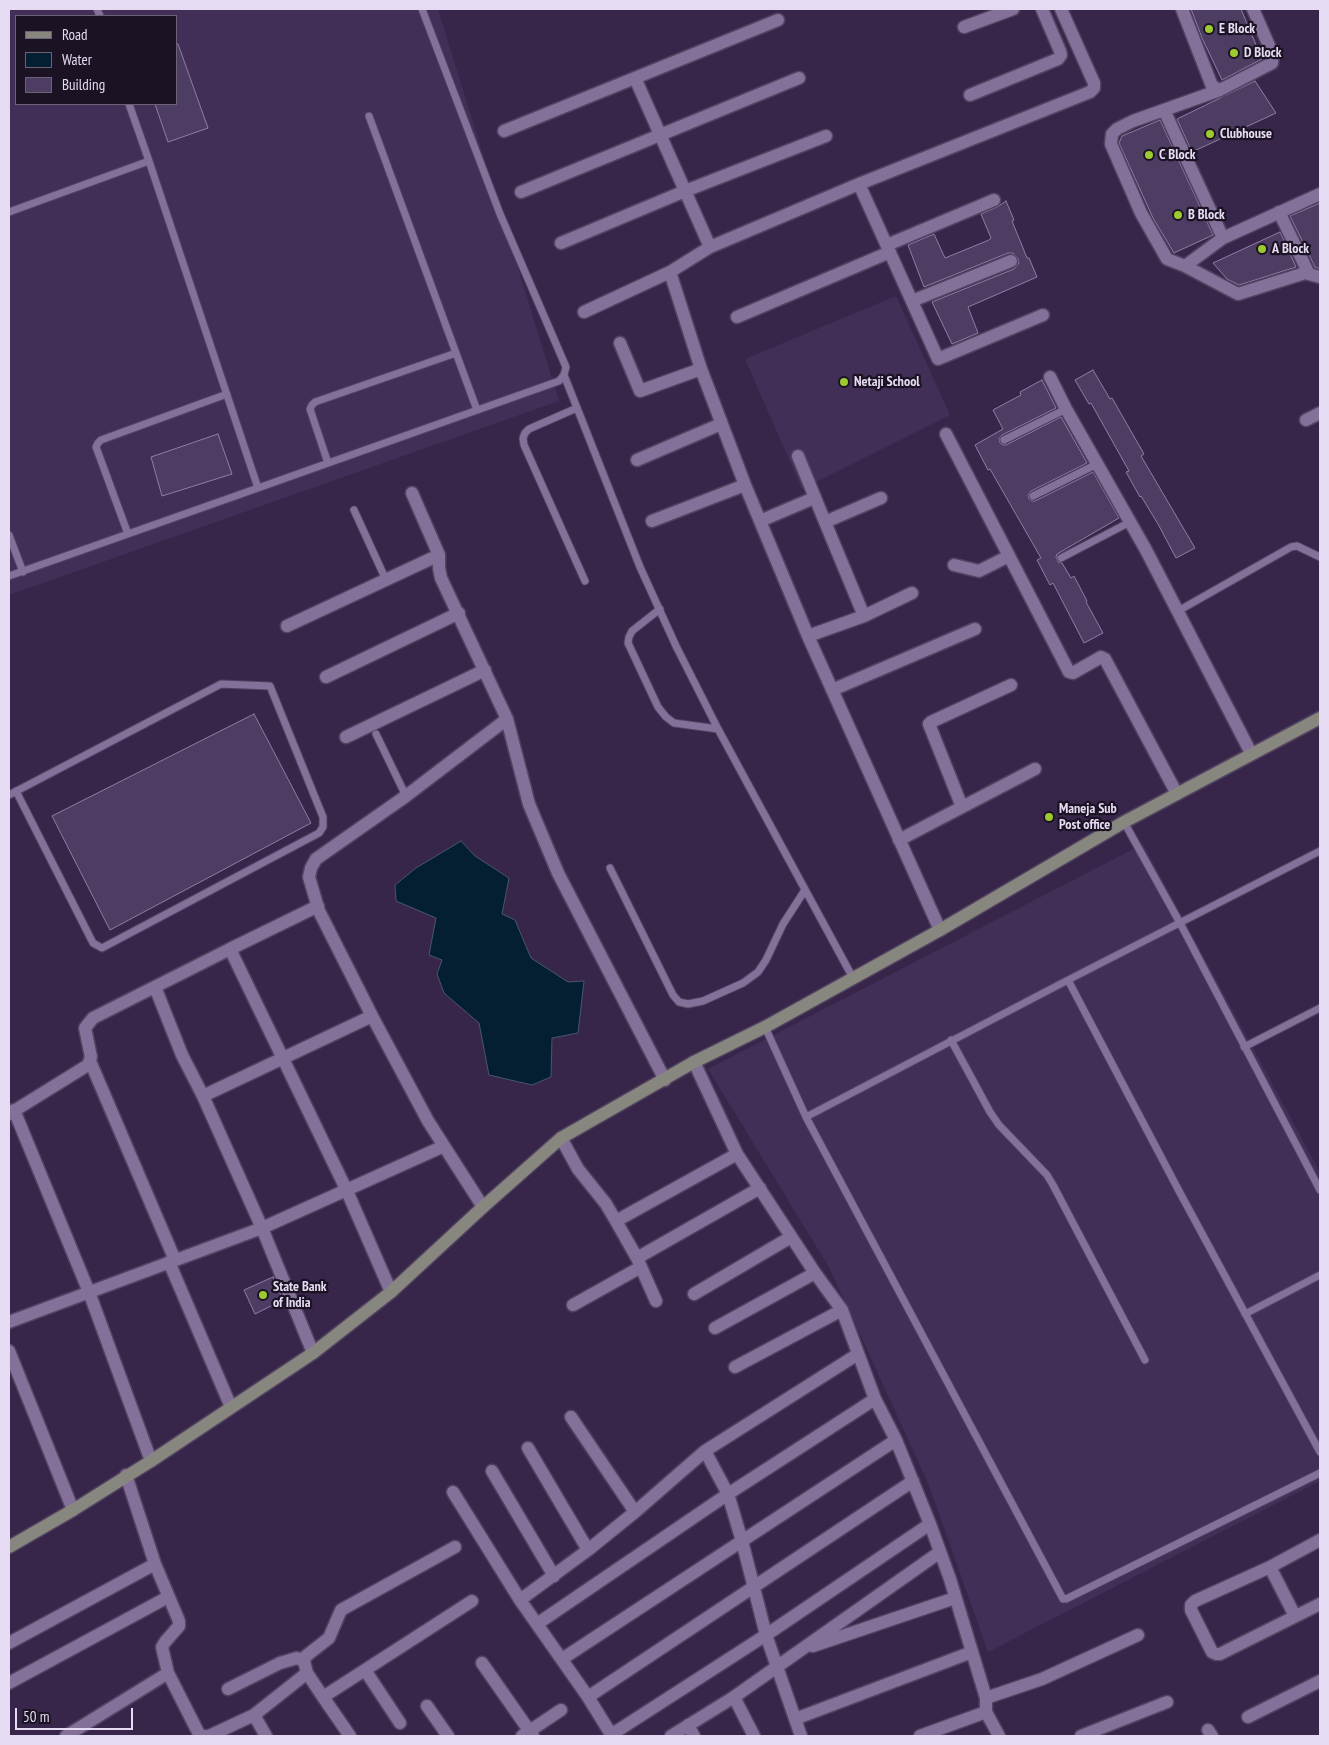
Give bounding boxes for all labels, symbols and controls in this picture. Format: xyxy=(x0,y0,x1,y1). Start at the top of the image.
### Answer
legend xyxy=(15,15,178,105)
place label: E Block xyxy=(1219,21,1255,37)
marker: E Block xyxy=(1203,23,1215,35)
text: Road xyxy=(62,25,88,44)
place label: D Block xyxy=(1244,45,1282,61)
marker: D Block xyxy=(1228,47,1240,59)
text: Water xyxy=(62,50,92,69)
text: Building xyxy=(62,75,105,94)
place label: Clubhouse xyxy=(1220,126,1272,142)
marker: Clubhouse xyxy=(1204,128,1216,140)
place label: C Block xyxy=(1159,147,1195,163)
marker: C Block xyxy=(1143,149,1155,161)
place label: B Block xyxy=(1188,207,1225,223)
marker: B Block xyxy=(1172,209,1184,221)
place label: A Block xyxy=(1272,241,1309,257)
marker: A Block xyxy=(1256,243,1268,255)
place label: Netaji School xyxy=(854,374,920,390)
marker: Netaji School xyxy=(838,376,850,388)
place label: Maneja Sub Post office xyxy=(1059,801,1117,834)
marker: Maneja Sub Post office xyxy=(1043,811,1055,823)
place label: State Bank of India xyxy=(273,1279,327,1311)
marker: State Bank of India xyxy=(257,1289,269,1301)
scale bar xyxy=(18,1698,135,1730)
text: 50 m xyxy=(23,1707,49,1726)

